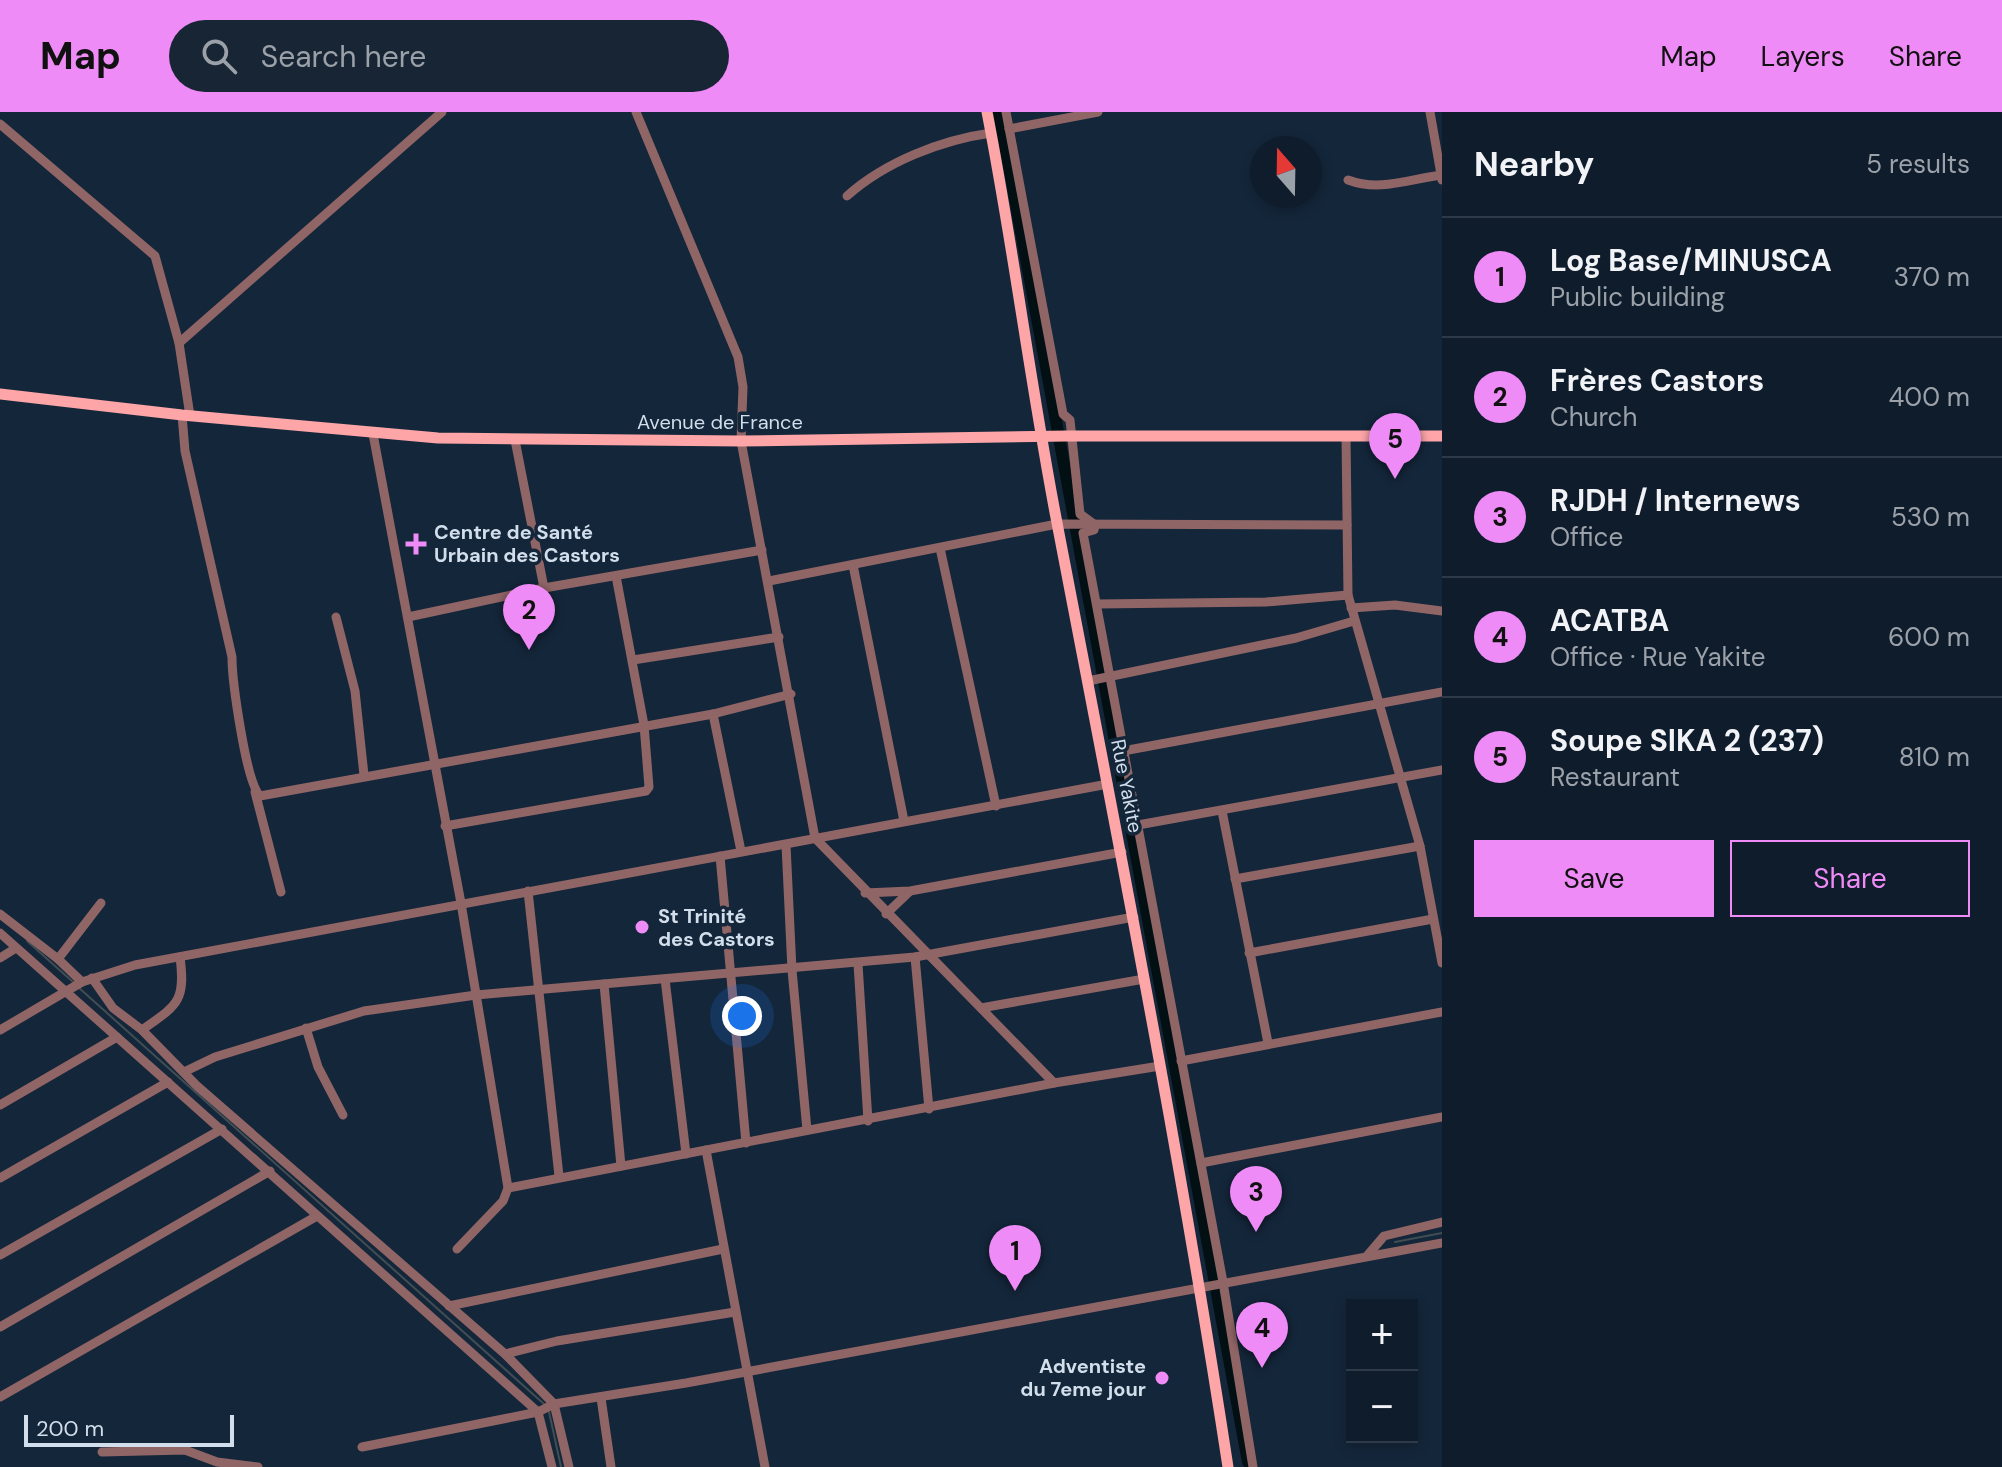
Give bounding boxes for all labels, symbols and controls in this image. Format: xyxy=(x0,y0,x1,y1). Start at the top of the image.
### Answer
search box xyxy=(169,20,729,92)
text: Map xyxy=(40,31,121,81)
icon: search xyxy=(197,34,241,78)
text: Search here xyxy=(261,37,426,76)
text: Map xyxy=(1660,38,1717,75)
text: Layers xyxy=(1761,38,1845,75)
text: Share xyxy=(1889,38,1962,75)
north arrow xyxy=(1250,136,1322,208)
text: Nearby xyxy=(1474,142,1594,187)
text: 5 results xyxy=(1866,147,1970,181)
text: Log Base/MINUSCA xyxy=(1550,241,1832,280)
text: 1 xyxy=(1495,260,1505,294)
text: 370 m xyxy=(1894,260,1970,294)
text: Public building xyxy=(1550,280,1725,314)
text: Frères Castors xyxy=(1550,361,1764,400)
text: 2 xyxy=(1492,380,1508,414)
text: 400 m xyxy=(1889,380,1970,414)
text: Church xyxy=(1550,400,1637,434)
street label: Avenue de France xyxy=(637,409,803,435)
pin: 5 xyxy=(1369,413,1421,479)
text: RJDH / Internews xyxy=(1550,481,1801,520)
text: 3 xyxy=(1492,500,1508,534)
text: 530 m xyxy=(1891,500,1970,534)
place label: Centre de Santé Urbain des Castors xyxy=(434,519,620,568)
text: Office xyxy=(1550,520,1623,554)
marker: Centre de Santé Urbain des Castors xyxy=(405,533,427,555)
pin: 2 xyxy=(503,584,555,650)
text: ACATBA xyxy=(1550,601,1669,640)
text: 4 xyxy=(1492,620,1508,654)
text: 600 m xyxy=(1888,620,1970,654)
text: Office · Rue Yakite xyxy=(1550,640,1766,674)
text: Soupe SIKA 2 (237) xyxy=(1550,721,1824,760)
street label: Rue Yakite xyxy=(1105,737,1149,835)
text: 5 xyxy=(1492,740,1508,774)
text: 810 m xyxy=(1899,740,1970,774)
text: Restaurant xyxy=(1550,760,1680,794)
button: Save xyxy=(1474,840,1714,917)
button: Share xyxy=(1730,840,1970,917)
place label: St Trinité des Castors xyxy=(658,903,775,952)
marker: St Trinité des Castors xyxy=(633,918,651,936)
your location xyxy=(722,996,762,1036)
pin: 3 xyxy=(1230,1166,1282,1232)
pin: 1 xyxy=(989,1225,1041,1291)
map controls xyxy=(1346,1299,1418,1443)
button: + xyxy=(1346,1299,1418,1371)
pin: 4 xyxy=(1236,1302,1288,1368)
place label: Adventiste du 7eme jour xyxy=(1020,1353,1146,1402)
marker: Adventiste du 7eme jour xyxy=(1153,1369,1171,1387)
button: − xyxy=(1346,1371,1418,1443)
scale bar xyxy=(24,1411,234,1447)
text: 200 m xyxy=(36,1414,104,1443)

